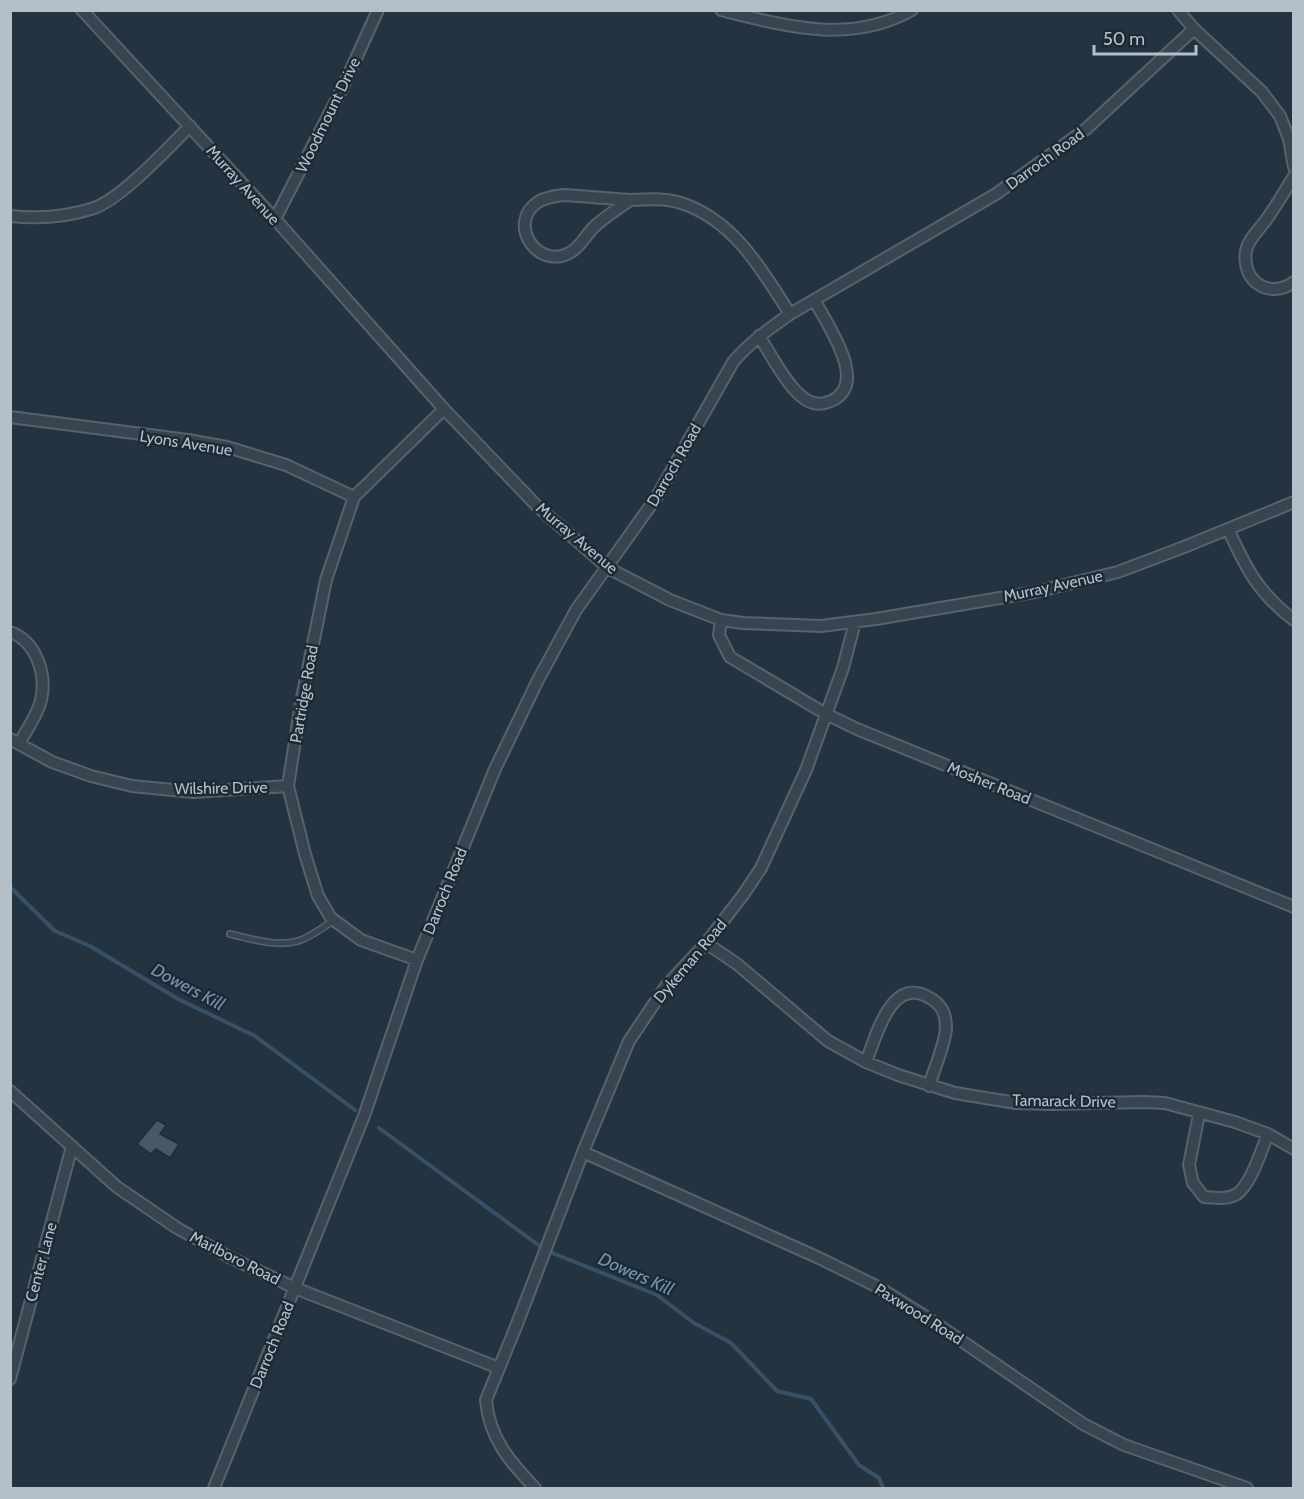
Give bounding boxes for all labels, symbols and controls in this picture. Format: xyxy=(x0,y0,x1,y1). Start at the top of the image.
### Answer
scale bar xyxy=(1094,18,1196,56)
text: 50 m xyxy=(1103,28,1145,50)
street label: Woodmount Drive xyxy=(292,54,364,176)
street label: Darroch Road xyxy=(1002,124,1088,194)
street label: Murray Avenue xyxy=(202,141,284,229)
street label: Darroch Road xyxy=(643,420,705,510)
street label: Lyons Avenue xyxy=(138,426,234,460)
street label: Murray Avenue xyxy=(532,498,622,578)
street label: Murray Avenue xyxy=(1002,566,1104,606)
street label: Partridge Road xyxy=(286,644,322,744)
street label: Mosher Road xyxy=(944,758,1034,808)
street label: Wilshire Drive xyxy=(174,778,268,798)
street label: Darroch Road xyxy=(419,845,471,937)
street label: Dykeman Road xyxy=(649,915,731,1007)
water label: Dowers Kill xyxy=(148,959,229,1016)
street label: Tamarack Drive xyxy=(1012,1091,1116,1111)
street label: Center Lane xyxy=(21,1220,61,1304)
street label: Marlboro Road xyxy=(187,1227,283,1289)
water label: Dowers Kill xyxy=(595,1248,678,1301)
street label: Paxwood Road xyxy=(871,1279,967,1349)
street label: Darroch Road xyxy=(246,1299,298,1391)

